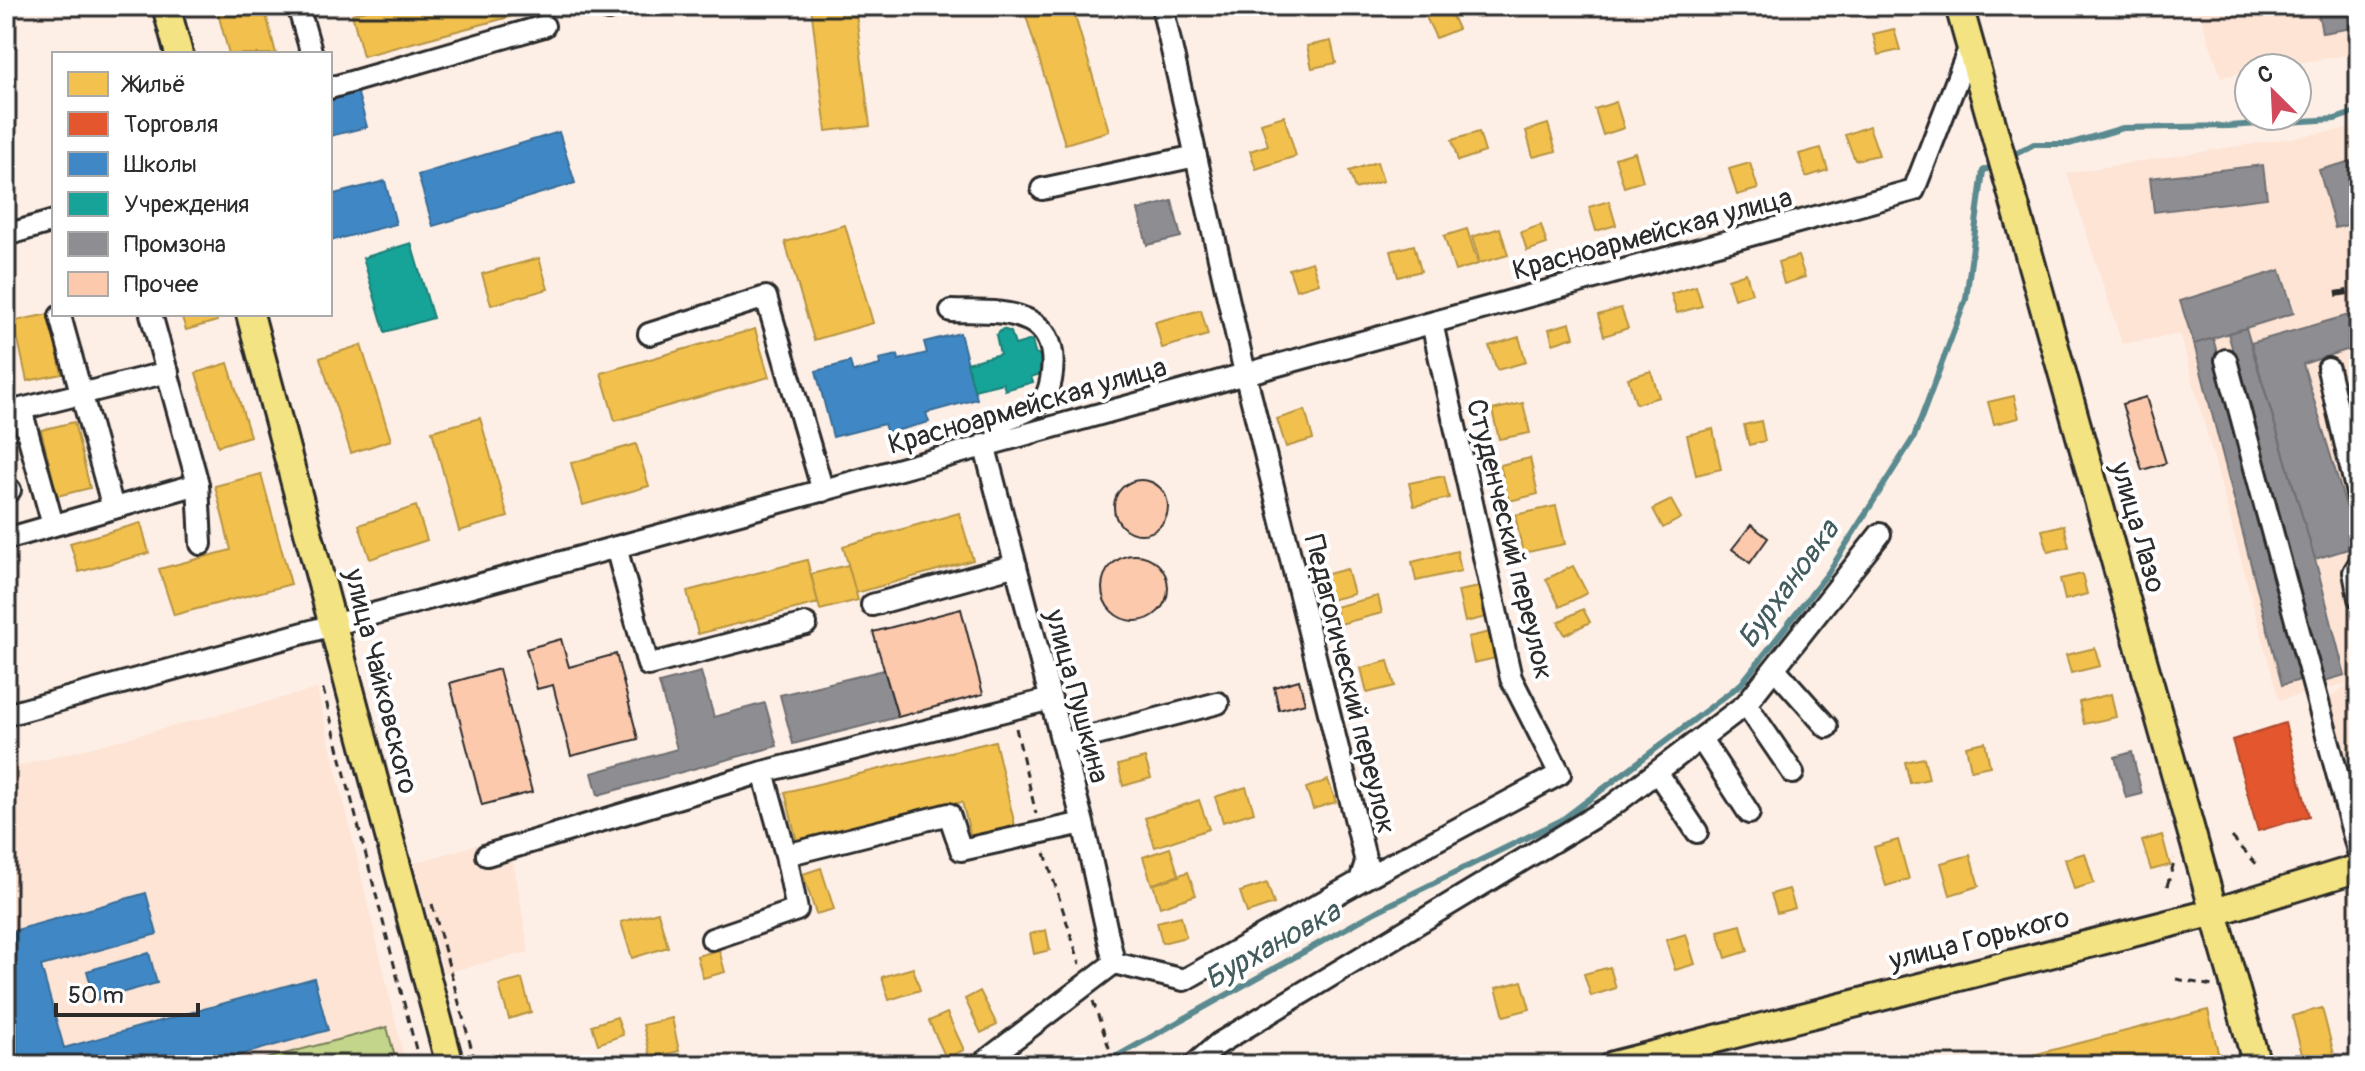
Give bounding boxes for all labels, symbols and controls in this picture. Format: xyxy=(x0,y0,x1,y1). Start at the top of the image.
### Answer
legend xyxy=(52,52,332,316)
north arrow xyxy=(2233,52,2313,132)
text: С xyxy=(2253,59,2278,90)
text: Жильё xyxy=(120,70,186,99)
text: Торговля xyxy=(124,110,218,139)
text: Школы xyxy=(124,150,197,179)
street label: Красноармейская улица xyxy=(1509,180,1796,289)
text: Учреждения xyxy=(124,190,249,219)
text: Промзона xyxy=(124,230,226,259)
text: Прочее xyxy=(124,270,199,299)
street label: Красноармейская улица xyxy=(884,350,1171,463)
street label: Студенческий переулок xyxy=(1458,396,1561,683)
street label: улица Лазо xyxy=(2102,457,2173,597)
water label: Бурхановка xyxy=(1730,511,1848,656)
street label: Педагогический переулок xyxy=(1295,531,1404,837)
street label: улица Чайковского xyxy=(335,564,425,797)
street label: улица Пушкина xyxy=(1036,605,1117,787)
water label: Бурхановка xyxy=(1198,892,1348,998)
street label: улица Горького xyxy=(1885,900,2073,979)
scale bar xyxy=(56,967,198,1017)
text: 50 m xyxy=(68,981,124,1010)

